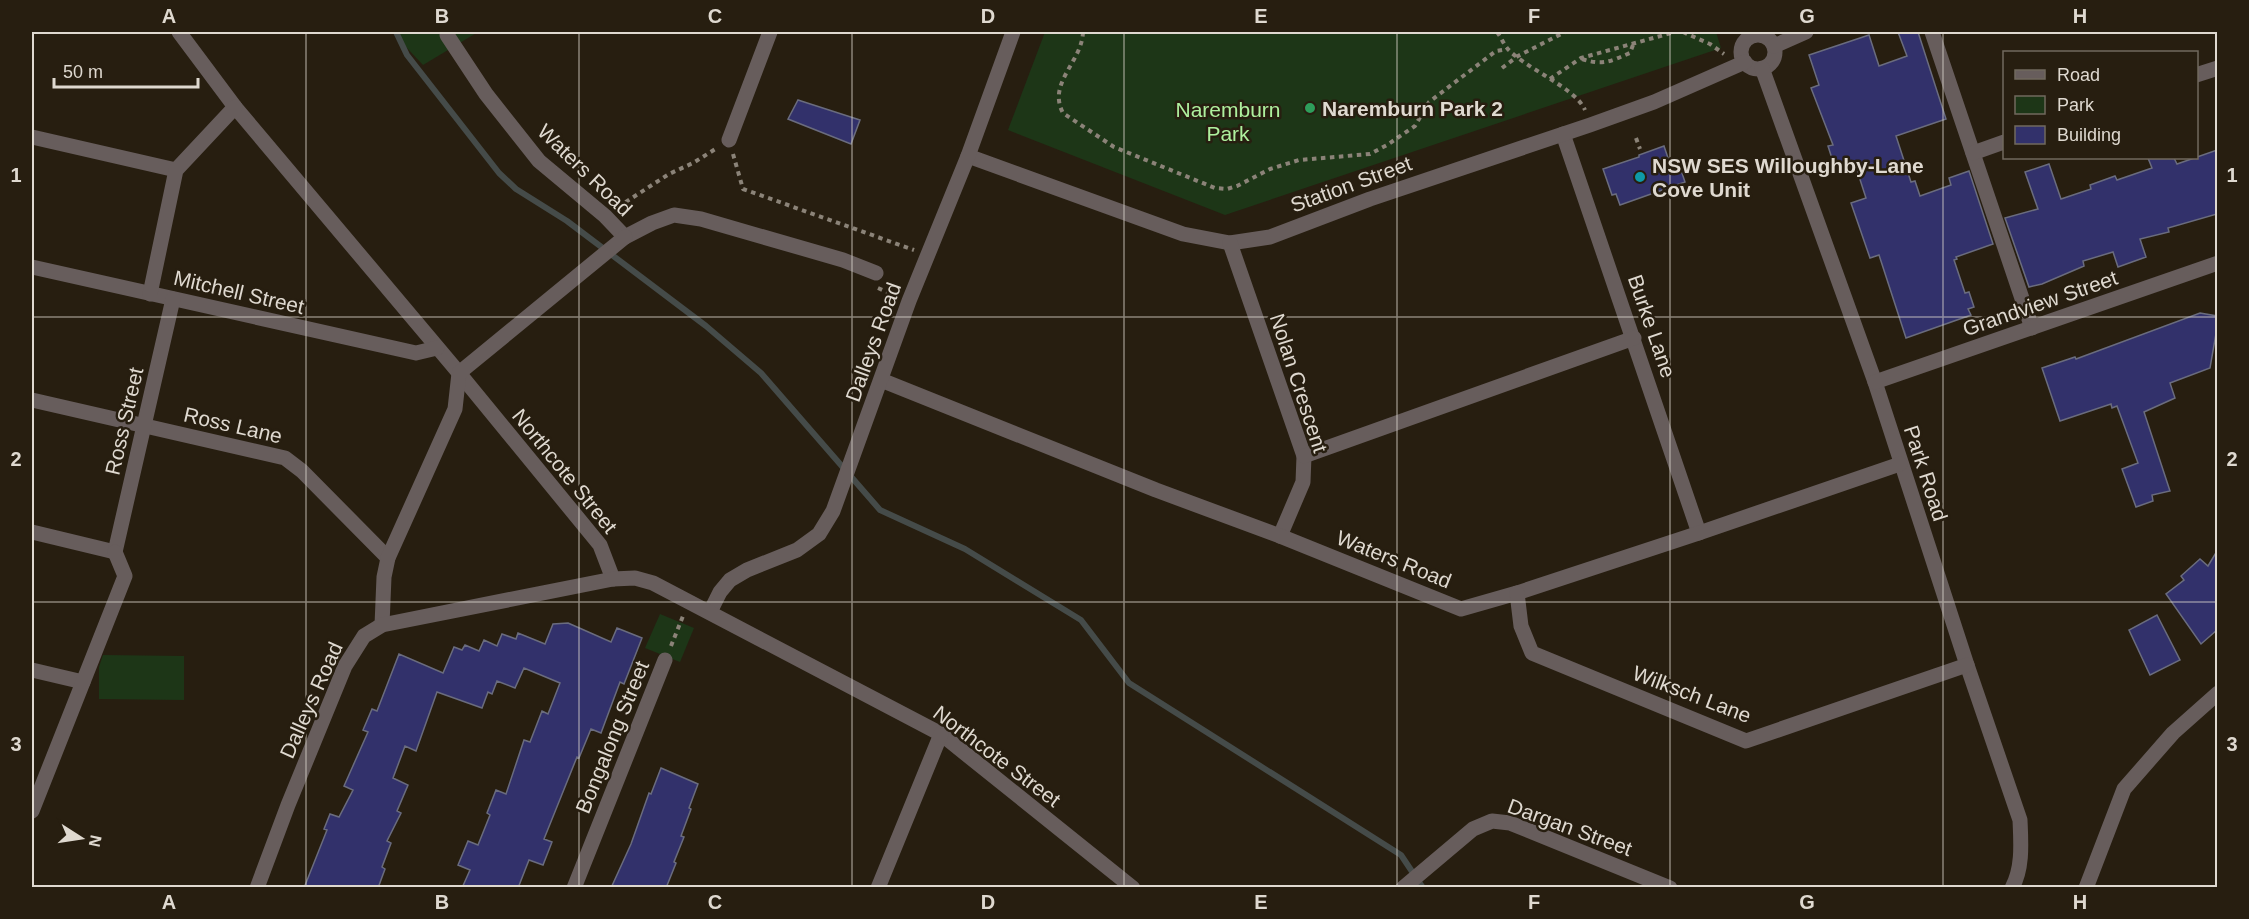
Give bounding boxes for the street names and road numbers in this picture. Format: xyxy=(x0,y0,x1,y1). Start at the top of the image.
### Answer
street label: Waters Road xyxy=(533,119,637,221)
street label: Station Street xyxy=(1287,151,1415,217)
street label: Mitchell Street xyxy=(172,266,307,318)
street label: Grandview Street xyxy=(1960,266,2121,340)
street label: Burke Lane xyxy=(1624,271,1680,381)
street label: Dalleys Road xyxy=(841,279,905,405)
street label: Nolan Crescent xyxy=(1266,311,1332,456)
street label: Ross Street xyxy=(100,365,148,477)
street label: Ross Lane xyxy=(181,403,285,447)
street label: Northcote Street xyxy=(508,404,622,538)
street label: Park Road xyxy=(1900,422,1952,524)
street label: Waters Road xyxy=(1333,526,1455,592)
street label: Dalleys Road xyxy=(275,638,347,762)
street label: Bongalong Street xyxy=(571,657,653,817)
street label: Wilksch Lane xyxy=(1630,661,1754,727)
street label: Northcote Street xyxy=(929,701,1065,811)
street label: Dargan Street xyxy=(1505,794,1636,860)

